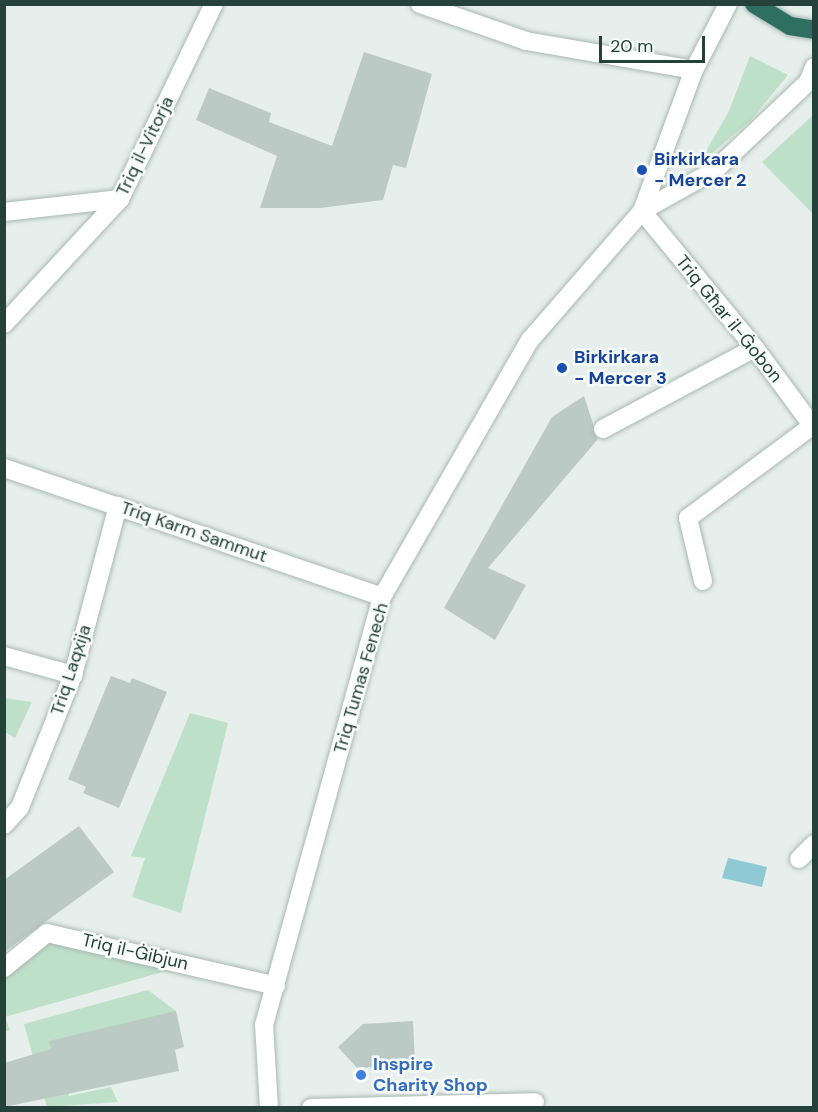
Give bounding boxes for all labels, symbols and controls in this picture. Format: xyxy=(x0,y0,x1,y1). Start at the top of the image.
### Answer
scale bar xyxy=(602,24,708,62)
text: 20 m xyxy=(610,34,653,58)
street label: Triq il-Vitorja xyxy=(112,93,178,199)
place label: Birkirkara - Mercer 2 xyxy=(654,149,746,192)
marker: Birkirkara - Mercer 2 xyxy=(635,163,649,177)
street label: Triq Għar il-Ġobon xyxy=(671,251,787,387)
place label: Birkirkara - Mercer 3 xyxy=(574,347,667,389)
marker: Birkirkara - Mercer 3 xyxy=(555,361,569,375)
street label: Triq Karm Sammut xyxy=(118,497,270,567)
street label: Triq Tumas Fenech xyxy=(329,600,393,756)
street label: Triq Laqxija xyxy=(46,622,96,718)
street label: Triq il-Ġibjun xyxy=(80,929,190,975)
place label: Inspire Charity Shop xyxy=(373,1054,488,1096)
marker: Inspire Charity Shop xyxy=(354,1068,368,1082)

